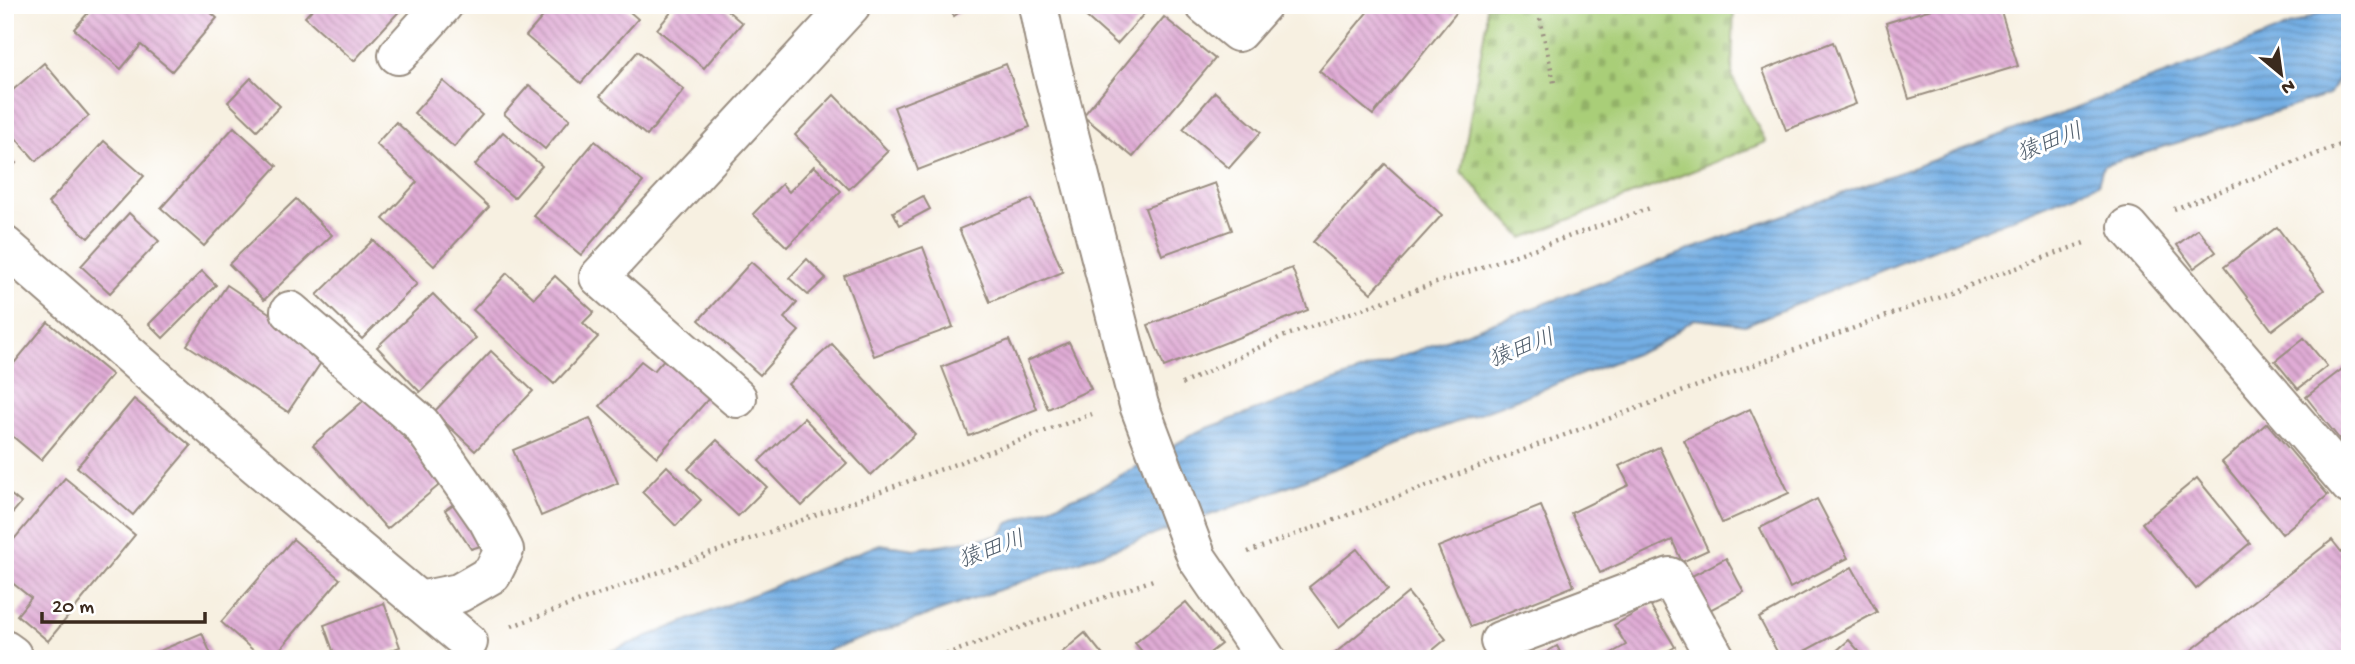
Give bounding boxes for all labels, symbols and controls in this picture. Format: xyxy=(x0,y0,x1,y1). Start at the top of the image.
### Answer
north arrow xyxy=(2246,38,2316,108)
text: N xyxy=(2277,73,2299,99)
water label: 猿田川 xyxy=(2013,118,2087,169)
water label: 猿田川 xyxy=(1485,324,1559,375)
water label: 猿田川 xyxy=(955,526,1029,576)
scale bar xyxy=(42,580,205,624)
text: 20 m xyxy=(52,596,94,621)

